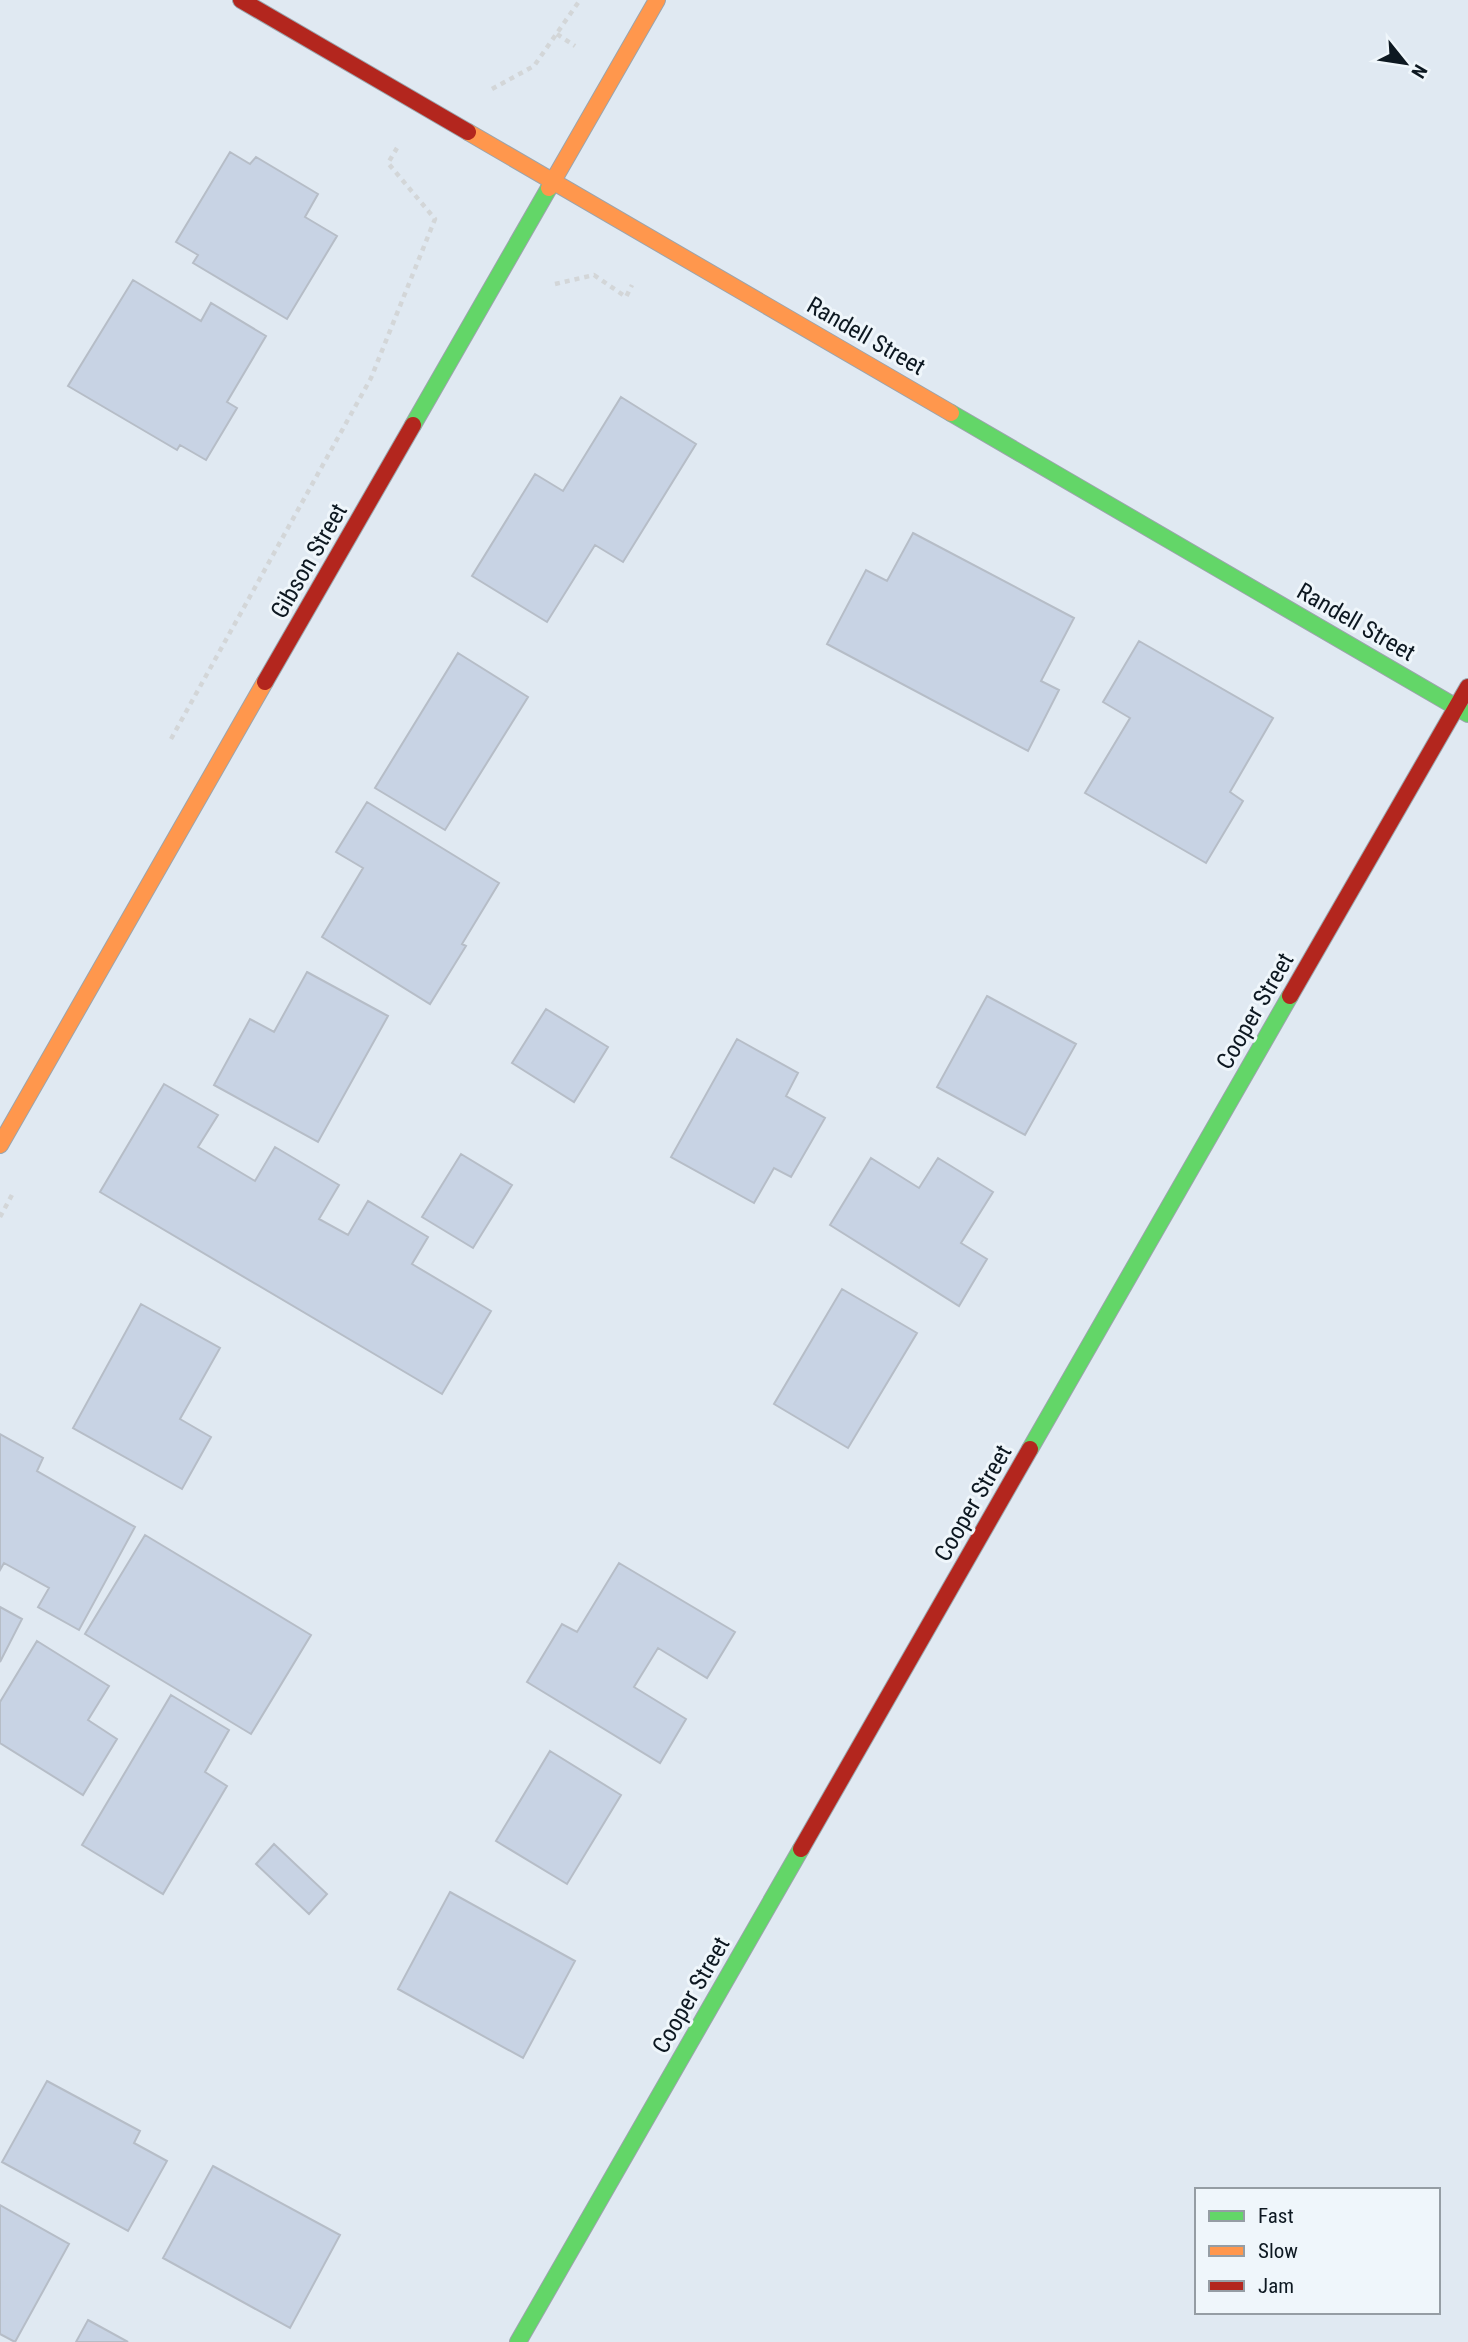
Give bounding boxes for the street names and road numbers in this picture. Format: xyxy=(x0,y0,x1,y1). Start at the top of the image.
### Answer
street label: Randell Street xyxy=(802,291,930,381)
street label: Gibson Street xyxy=(265,499,353,623)
street label: Randell Street xyxy=(1292,577,1420,667)
street label: Cooper Street xyxy=(1210,948,1300,1074)
street label: Cooper Street xyxy=(928,1440,1018,1566)
street label: Cooper Street xyxy=(646,1932,736,2058)

